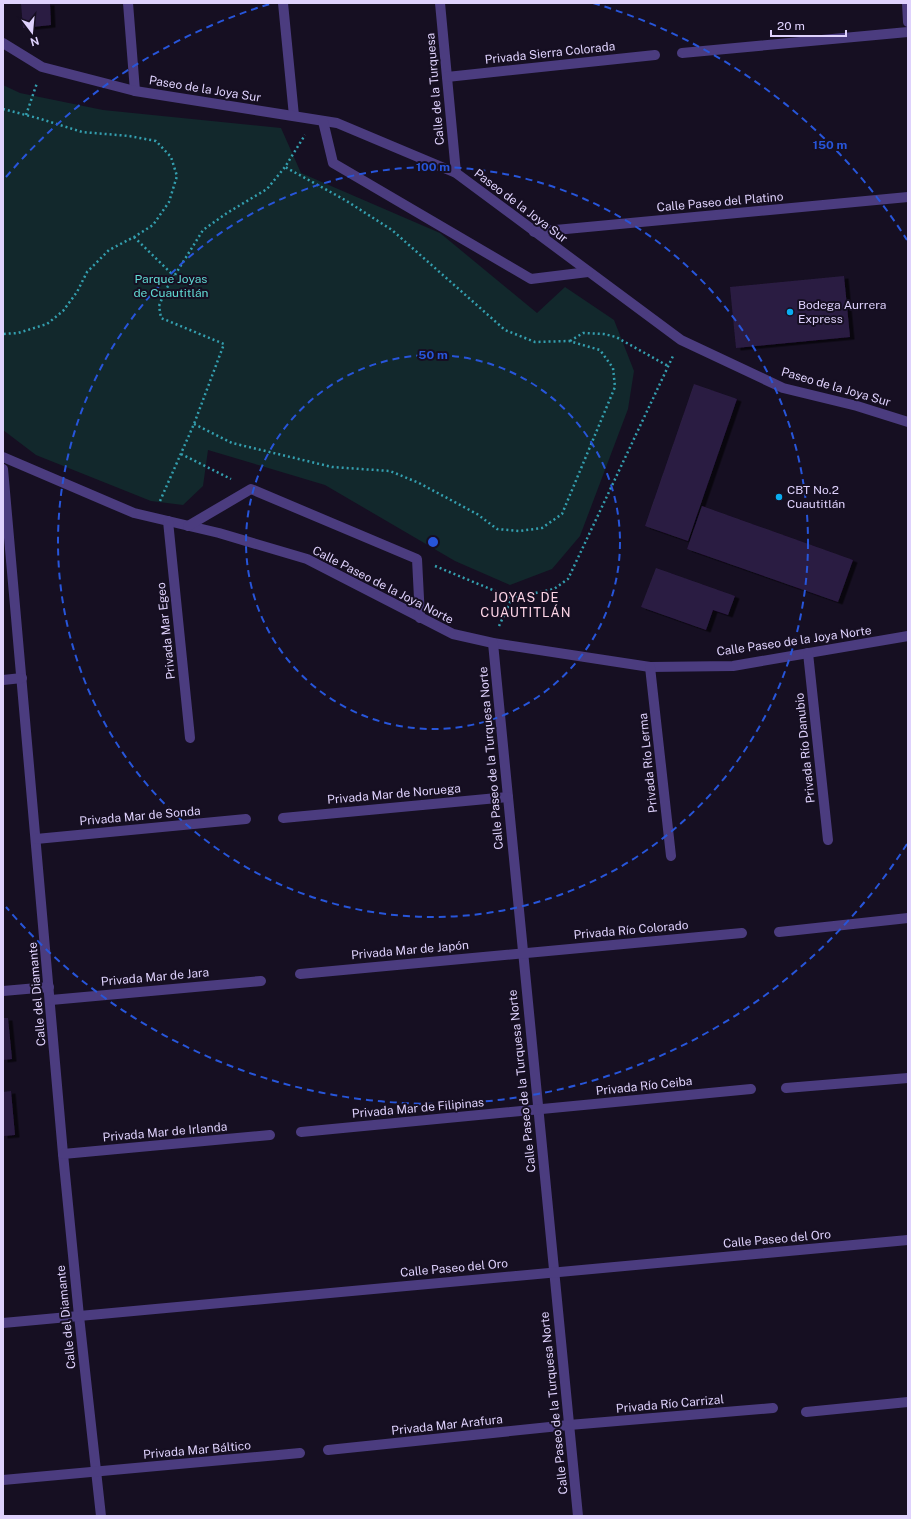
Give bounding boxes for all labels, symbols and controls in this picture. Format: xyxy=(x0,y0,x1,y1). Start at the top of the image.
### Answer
north arrow xyxy=(12,12,52,52)
scale bar xyxy=(771,12,846,38)
text: 20 m xyxy=(777,19,805,33)
street label: Calle de la Turquesa xyxy=(423,32,447,146)
text: N xyxy=(29,35,41,49)
street label: Privada Sierra Colorada xyxy=(484,39,616,67)
street label: Paseo de la Joya Sur xyxy=(148,73,262,105)
text: 150 m xyxy=(813,138,847,152)
text: 100 m xyxy=(416,160,450,174)
street label: Paseo de la Joya Sur xyxy=(472,166,571,246)
street label: Calle Paseo del Platino xyxy=(656,189,784,215)
park label: Parque Joyas de Cuautitlán xyxy=(133,272,209,300)
place label: Bodega Aurrera Express xyxy=(798,298,886,326)
marker: Bodega Aurrera Express xyxy=(785,307,795,317)
text: 50 m xyxy=(418,348,448,362)
street label: Paseo de la Joya Sur xyxy=(780,365,893,409)
place label: CBT No.2 Cuautitlán xyxy=(787,483,845,511)
marker: CBT No.2 Cuautitlán xyxy=(774,492,784,502)
centre of rings xyxy=(426,535,440,549)
street label: Calle Paseo de la Joya Norte xyxy=(310,543,456,627)
street label: Privada Mar Egeo xyxy=(154,582,178,680)
district label: JOYAS DE CUAUTITLÁN xyxy=(480,590,572,620)
street label: Calle Paseo de la Joya Norte xyxy=(716,623,873,659)
street label: Calle Paseo de la Turquesa Norte xyxy=(476,666,506,850)
street label: Privada Río Danubio xyxy=(792,692,818,804)
street label: Privada Río Lerma xyxy=(636,712,660,814)
street label: Privada Mar de Noruega xyxy=(327,781,461,807)
street label: Privada Mar de Sonda xyxy=(79,804,201,828)
street label: Privada Río Colorado xyxy=(573,918,689,942)
street label: Privada Mar de Japón xyxy=(351,938,470,962)
street label: Calle del Diamante xyxy=(25,941,49,1047)
street label: Privada Mar de Jara xyxy=(100,965,210,989)
street label: Calle Paseo de la Turquesa Norte xyxy=(505,989,539,1173)
street label: Privada Río Ceiba xyxy=(595,1074,693,1098)
street label: Privada Mar de Filipinas xyxy=(351,1095,485,1121)
street label: Privada Mar de Irlanda xyxy=(102,1120,228,1144)
street label: Calle Paseo del Oro xyxy=(722,1227,832,1251)
street label: Calle Paseo del Oro xyxy=(399,1256,509,1280)
street label: Calle del Diamante xyxy=(54,1264,78,1370)
street label: Calle Paseo de la Turquesa Norte xyxy=(537,1311,571,1495)
street label: Privada Río Carrizal xyxy=(615,1392,725,1416)
street label: Privada Mar Arafura xyxy=(391,1412,503,1438)
street label: Privada Mar Báltico xyxy=(143,1438,252,1462)

